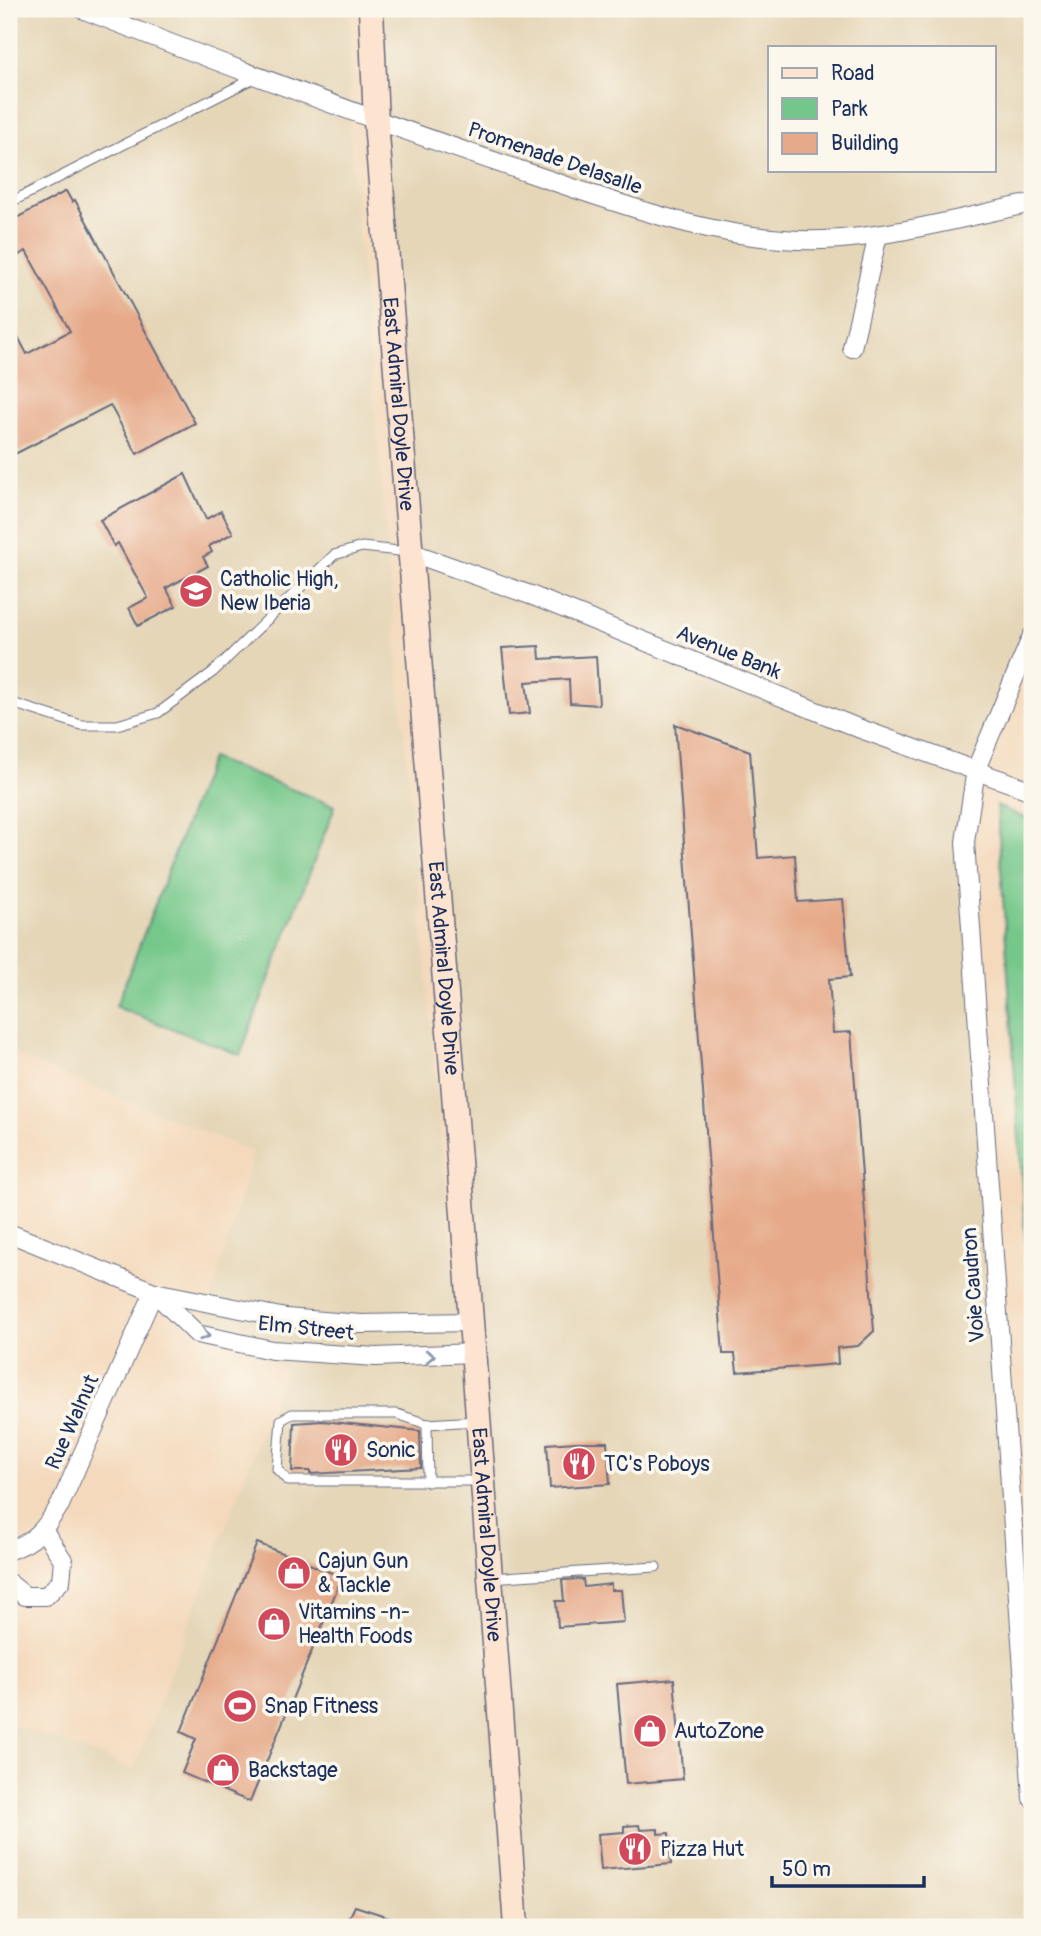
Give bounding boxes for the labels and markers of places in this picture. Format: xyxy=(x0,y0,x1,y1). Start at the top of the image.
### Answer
place label: Catholic High, New Iberia xyxy=(220,566,339,617)
school or university icon: Catholic High, New Iberia xyxy=(177,572,215,610)
restaurant icon: Sonic xyxy=(322,1431,360,1469)
place label: Sonic xyxy=(366,1437,416,1464)
restaurant icon: TC's Poboys xyxy=(560,1445,598,1483)
place label: TC's Poboys xyxy=(604,1451,710,1478)
place label: Cajun Gun & Tackle xyxy=(318,1548,409,1599)
shop icon: Cajun Gun & Tackle xyxy=(275,1554,313,1592)
place label: Vitamins -n- Health Foods xyxy=(298,1599,413,1650)
shop icon: Vitamins -n- Health Foods xyxy=(255,1605,293,1643)
sports icon: Snap Fitness xyxy=(221,1687,259,1725)
place label: Snap Fitness xyxy=(264,1693,379,1720)
shop icon: AutoZone xyxy=(631,1712,669,1750)
place label: AutoZone xyxy=(674,1718,765,1745)
shop icon: Backstage xyxy=(204,1751,242,1789)
place label: Backstage xyxy=(248,1757,338,1784)
restaurant icon: Pizza Hut xyxy=(616,1830,654,1868)
place label: Pizza Hut xyxy=(660,1836,744,1863)

